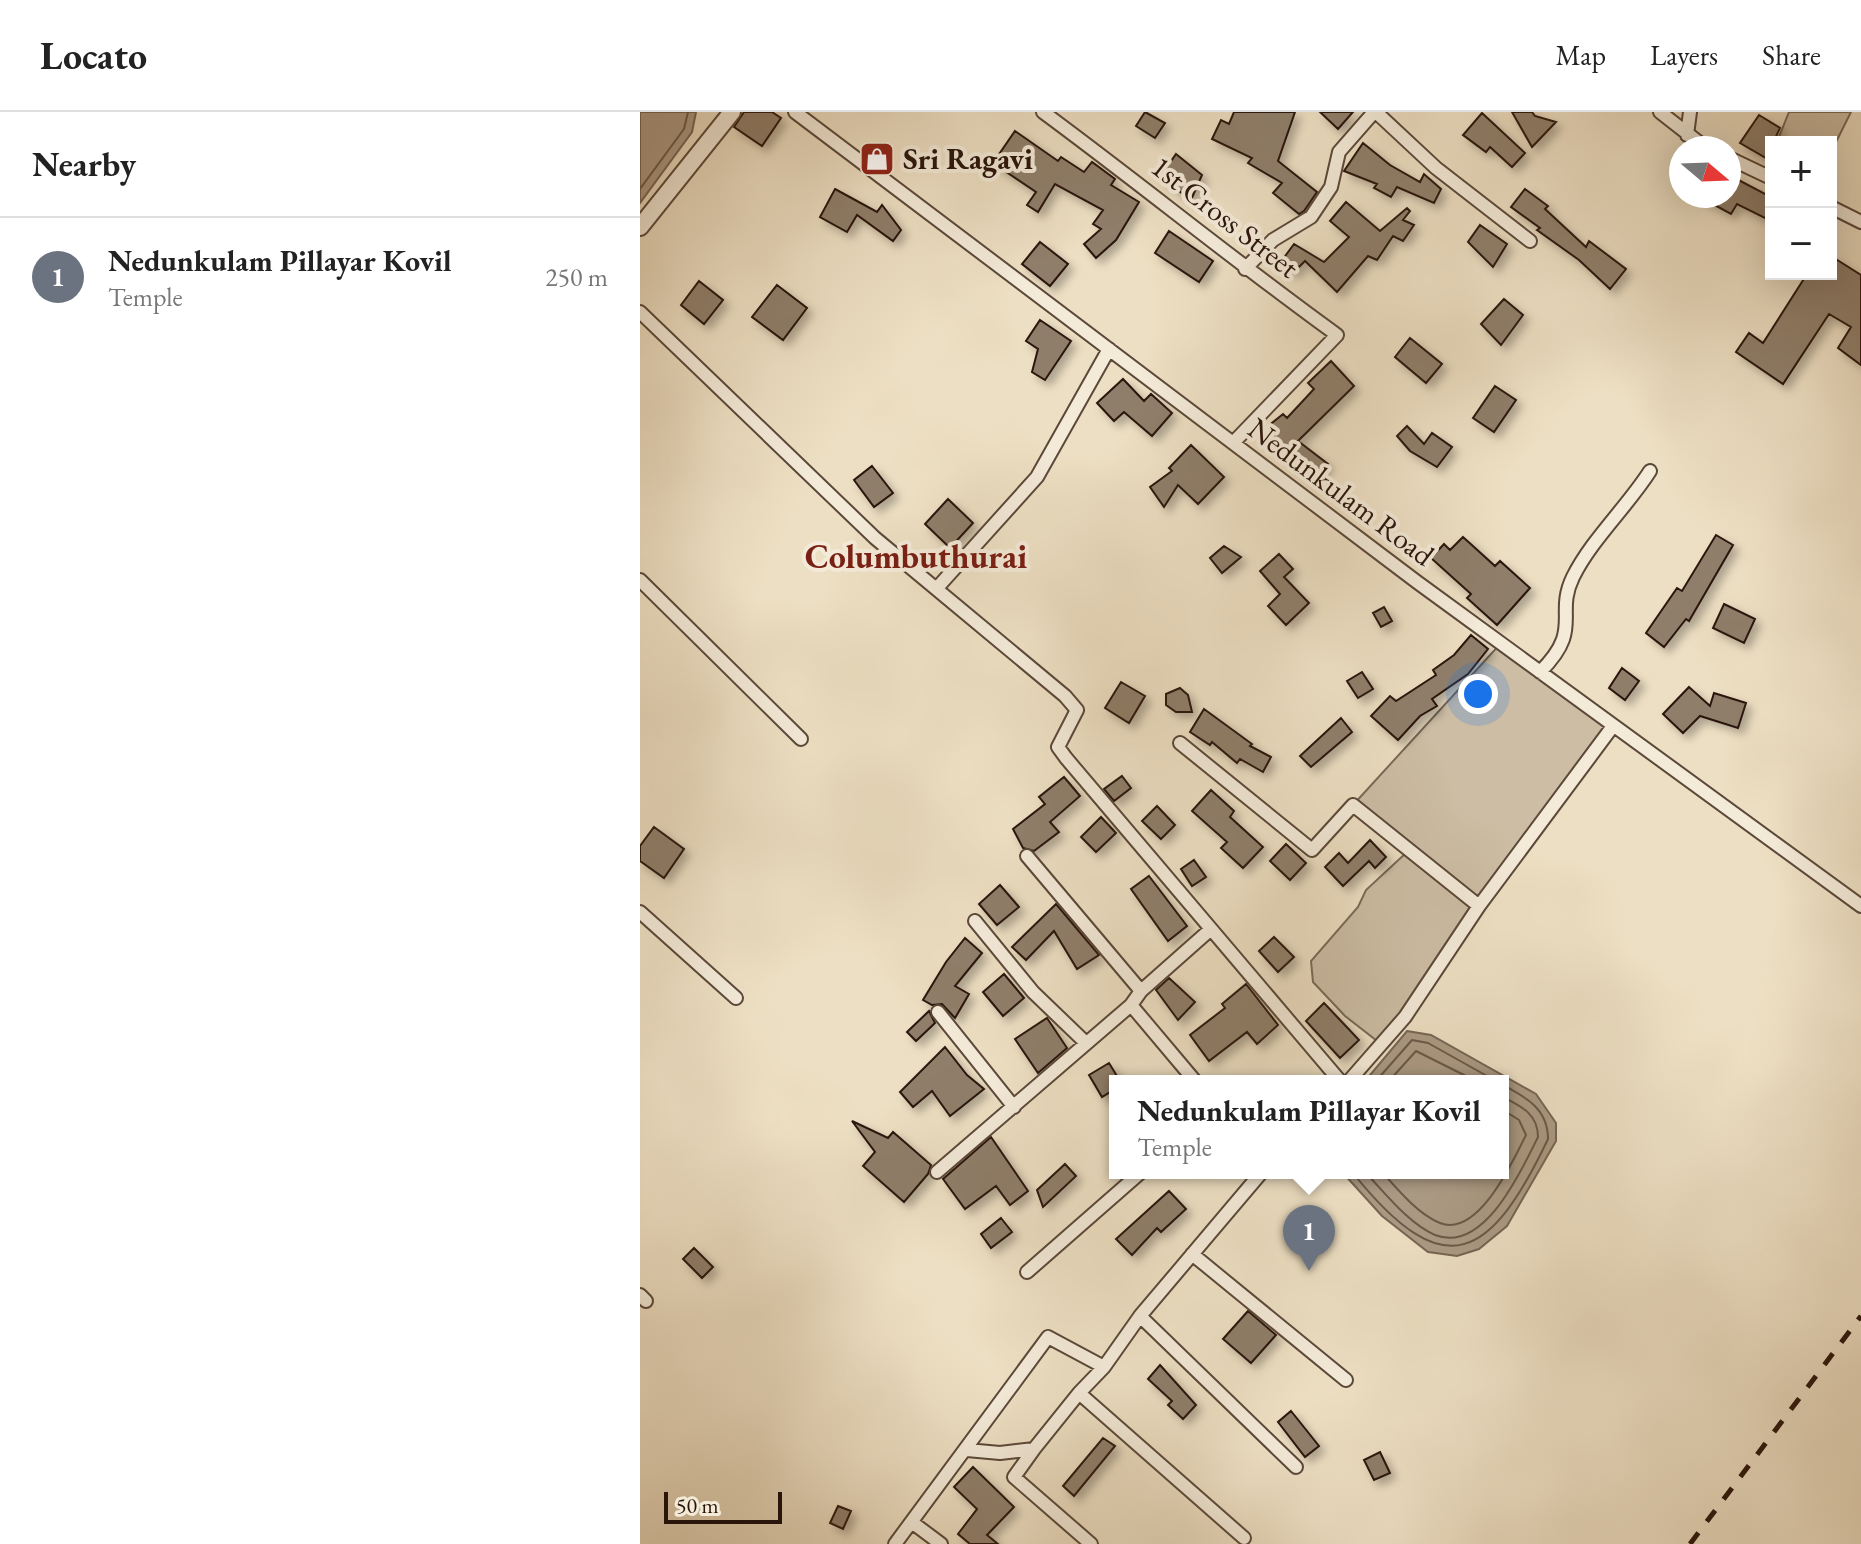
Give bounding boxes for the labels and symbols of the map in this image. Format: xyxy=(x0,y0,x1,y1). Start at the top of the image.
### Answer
north arrow xyxy=(1669,136,1741,208)
place label: Sri Ragavi xyxy=(903,139,1033,178)
shop icon: Sri Ragavi xyxy=(858,140,896,178)
street label: 1st Cross Street xyxy=(1144,147,1307,287)
street label: Nedunkulam Road xyxy=(1240,409,1443,575)
district label: Columbuthurai xyxy=(805,534,1027,578)
your location xyxy=(1458,674,1498,714)
pin: 1 xyxy=(1283,1205,1335,1271)
scale bar xyxy=(664,1488,782,1524)

